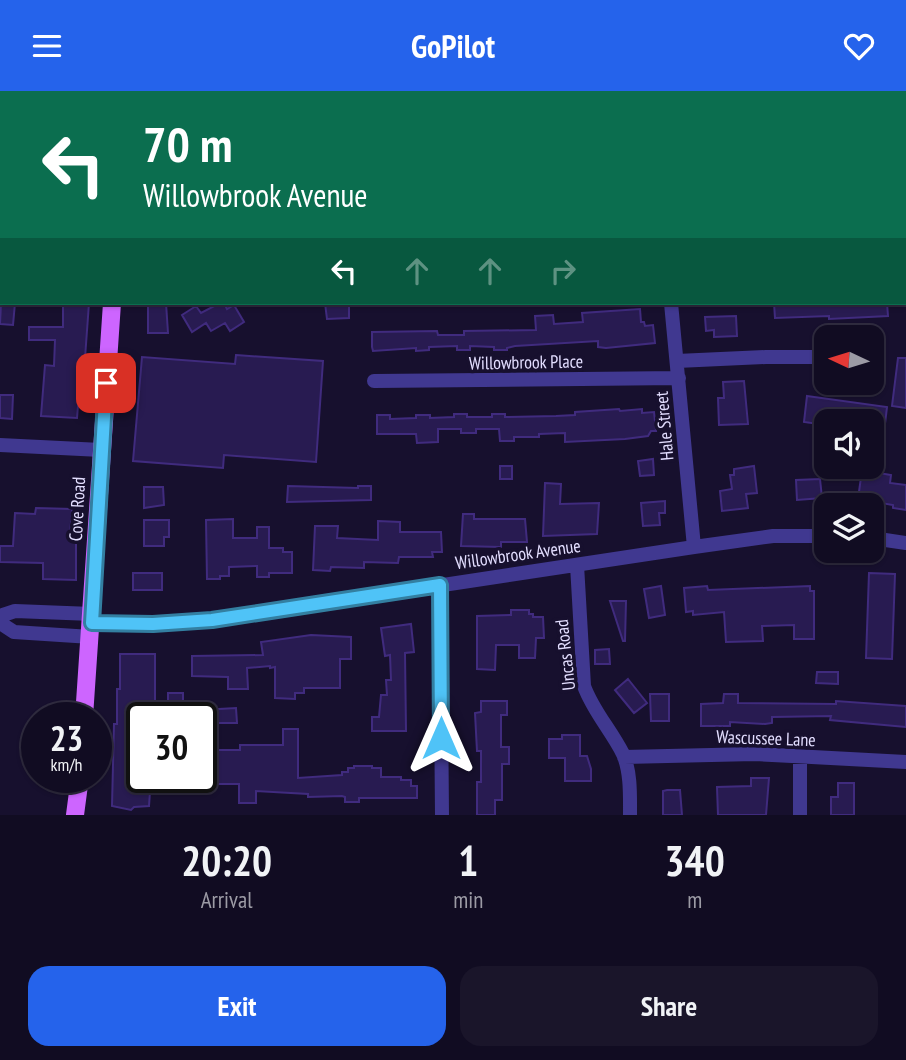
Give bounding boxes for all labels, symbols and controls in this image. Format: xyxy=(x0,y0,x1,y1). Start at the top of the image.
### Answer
text: GoPilot xyxy=(411,25,495,67)
icon: menu xyxy=(28,27,66,65)
icon: heart xyxy=(840,27,878,65)
text: 70 m xyxy=(143,112,232,176)
icon: left xyxy=(28,119,119,210)
text: Willowbrook Avenue xyxy=(143,174,368,216)
icon: left xyxy=(325,252,363,290)
icon: ahead xyxy=(398,252,436,290)
icon: ahead xyxy=(471,252,509,290)
icon: right xyxy=(544,252,582,290)
north arrow xyxy=(814,325,884,395)
map controls xyxy=(814,325,884,563)
street label: Willowbrook Place xyxy=(469,350,583,374)
pin xyxy=(76,353,136,413)
icon: arrive xyxy=(87,364,125,402)
street label: Hale Street xyxy=(650,390,678,462)
button: sound xyxy=(814,409,884,479)
street label: Cove Road xyxy=(64,476,90,542)
button: layers xyxy=(814,493,884,563)
street label: Willowbrook Avenue xyxy=(454,534,582,574)
street label: Uncas Road xyxy=(550,618,580,692)
position arrow xyxy=(404,701,478,775)
speed limit sign: 30 xyxy=(126,702,217,793)
text: 23 xyxy=(50,715,83,761)
street label: Wascussee Lane xyxy=(716,725,816,751)
text: km/h xyxy=(51,753,82,776)
text: 20:20 xyxy=(181,833,272,888)
text: 1 xyxy=(458,833,478,888)
text: 340 xyxy=(665,833,725,888)
text: Arrival xyxy=(201,885,253,914)
text: min xyxy=(453,885,483,914)
text: m xyxy=(687,885,702,914)
button: Exit xyxy=(28,966,446,1046)
button: Share xyxy=(460,966,878,1046)

